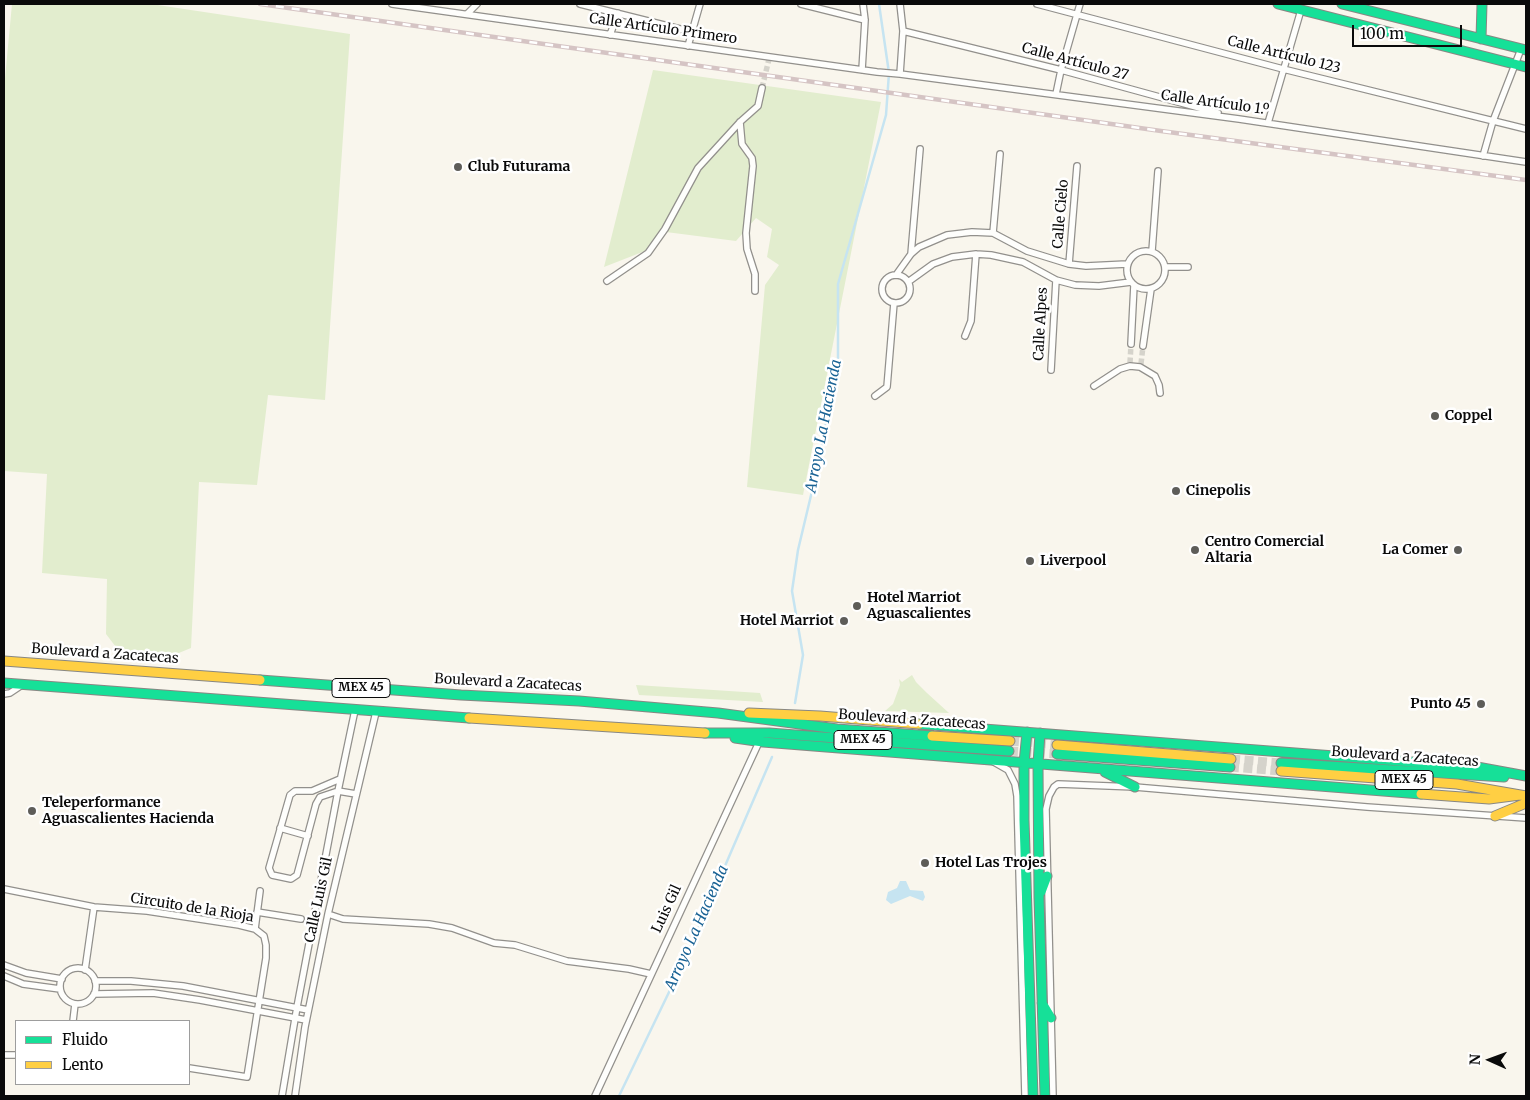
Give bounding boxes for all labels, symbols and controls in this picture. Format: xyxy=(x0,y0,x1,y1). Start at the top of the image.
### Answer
street label: Calle Artículo Primero xyxy=(588,10,738,48)
scale bar xyxy=(1355,15,1465,47)
text: 100 m xyxy=(1360,24,1404,43)
street label: Calle Artículo 123 xyxy=(1226,33,1342,77)
street label: Calle Artículo 27 xyxy=(1020,40,1130,84)
street label: Calle Artículo 1.º xyxy=(1160,87,1270,119)
place label: Club Futurama xyxy=(468,159,570,175)
marker: Club Futurama xyxy=(452,161,464,173)
street label: Calle Cielo xyxy=(1050,179,1072,249)
street label: Calle Alpes xyxy=(1031,287,1051,361)
water label: Arroyo La Hacienda xyxy=(802,358,846,494)
place label: Coppel xyxy=(1445,408,1492,424)
marker: Coppel xyxy=(1429,410,1441,422)
place label: Cinepolis xyxy=(1186,483,1251,499)
marker: Cinepolis xyxy=(1170,485,1182,497)
place label: Centro Comercial Altaria xyxy=(1205,534,1324,566)
place label: La Comer xyxy=(1382,542,1448,558)
marker: Centro Comercial Altaria xyxy=(1189,544,1201,556)
marker: La Comer xyxy=(1452,544,1464,556)
place label: Liverpool xyxy=(1040,553,1106,569)
marker: Liverpool xyxy=(1024,555,1036,567)
place label: Hotel Marriot Aguascalientes xyxy=(867,590,971,622)
marker: Hotel Marriot Aguascalientes xyxy=(851,600,863,612)
place label: Hotel Marriot xyxy=(740,613,834,629)
marker: Hotel Marriot xyxy=(838,615,850,627)
street label: Boulevard a Zacatecas xyxy=(31,640,179,668)
street label: Boulevard a Zacatecas xyxy=(434,671,582,695)
road number: MEX 45 xyxy=(332,678,390,698)
place label: Punto 45 xyxy=(1410,696,1471,712)
marker: Punto 45 xyxy=(1475,698,1487,710)
street label: Boulevard a Zacatecas xyxy=(838,706,986,734)
road number: MEX 45 xyxy=(834,730,892,750)
street label: Boulevard a Zacatecas xyxy=(1331,743,1479,771)
road number: MEX 45 xyxy=(1375,770,1433,790)
place label: Teleperformance Aguascalientes Hacienda xyxy=(42,795,214,828)
marker: Teleperformance Aguascalientes Hacienda xyxy=(26,805,38,817)
place label: Hotel Las Trojes xyxy=(935,855,1047,871)
street label: Calle Luis Gil xyxy=(302,856,336,944)
marker: Hotel Las Trojes xyxy=(919,857,931,869)
water label: Arroyo La Hacienda xyxy=(661,863,733,993)
street label: Luis Gil xyxy=(649,882,685,936)
street label: Circuito de la Rioja xyxy=(129,890,255,926)
legend xyxy=(15,1020,190,1085)
text: Fluido xyxy=(62,1030,108,1049)
north arrow xyxy=(1465,1035,1515,1085)
text: N xyxy=(1466,1054,1484,1065)
text: Lento xyxy=(62,1055,103,1074)

